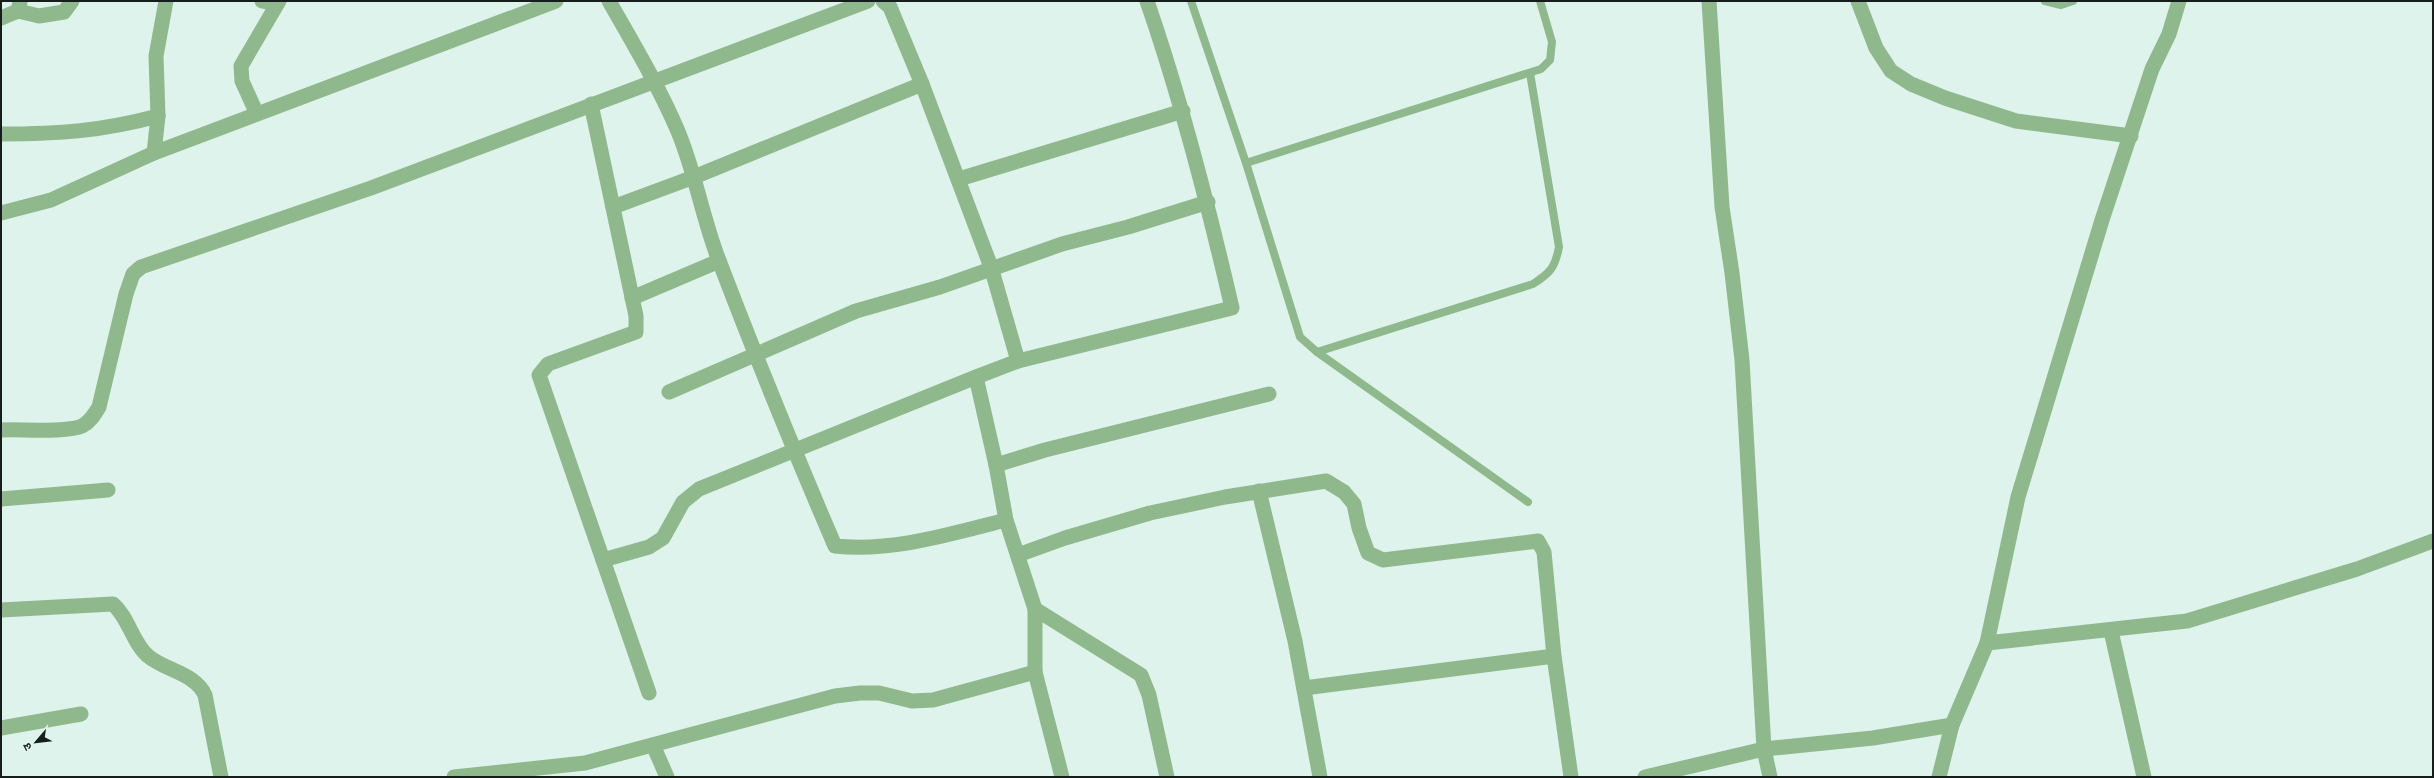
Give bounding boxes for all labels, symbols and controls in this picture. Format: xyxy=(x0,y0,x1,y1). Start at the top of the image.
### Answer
north arrow xyxy=(16,722,56,762)
text: उ xyxy=(18,740,35,753)

